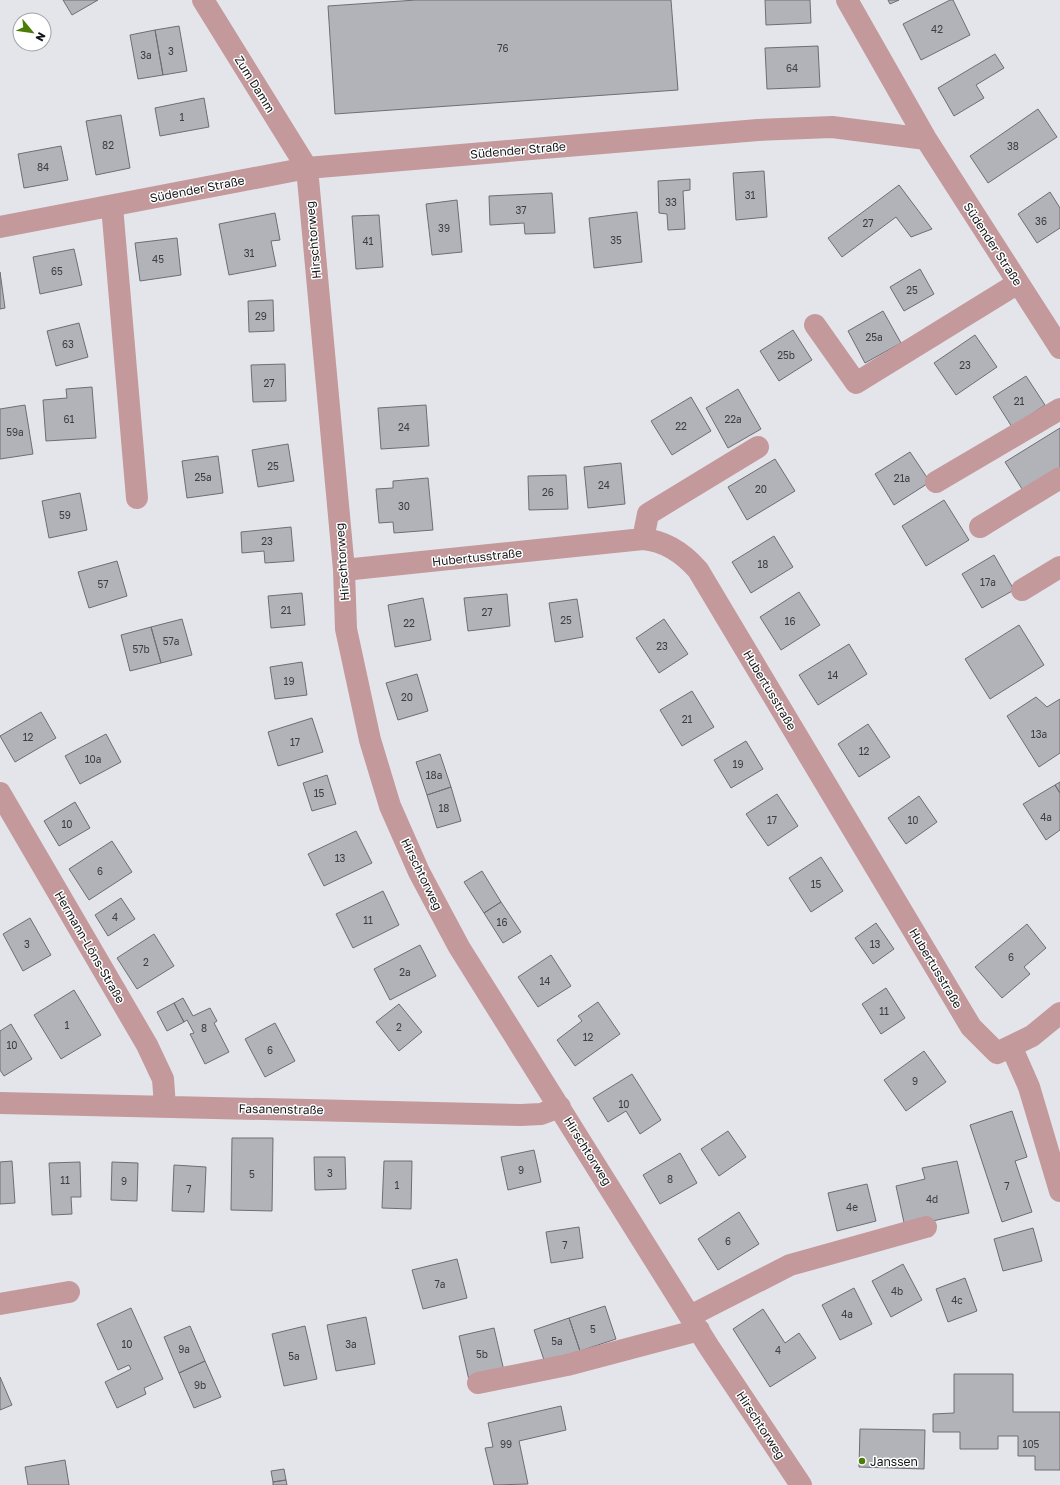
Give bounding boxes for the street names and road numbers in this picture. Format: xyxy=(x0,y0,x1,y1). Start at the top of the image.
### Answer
street label: Zum Damm xyxy=(232,53,278,115)
street label: Südender Straße xyxy=(469,138,567,162)
street label: Südender Straße xyxy=(148,172,246,206)
street label: Hirschtorweg xyxy=(302,200,324,280)
street label: Südender Straße xyxy=(961,200,1026,288)
street label: Hirschtorweg xyxy=(332,523,352,601)
street label: Hubertusstraße xyxy=(431,545,523,569)
street label: Hubertusstraße xyxy=(740,647,800,733)
street label: Hirschtorweg xyxy=(398,836,446,912)
street label: Hermann-Löns-Straße xyxy=(52,888,128,1006)
street label: Hubertusstraße xyxy=(906,925,966,1011)
street label: Fasanenstraße xyxy=(238,1101,324,1117)
street label: Hirschtorweg xyxy=(561,1114,615,1188)
street label: Hirschtorweg xyxy=(733,1388,789,1462)

